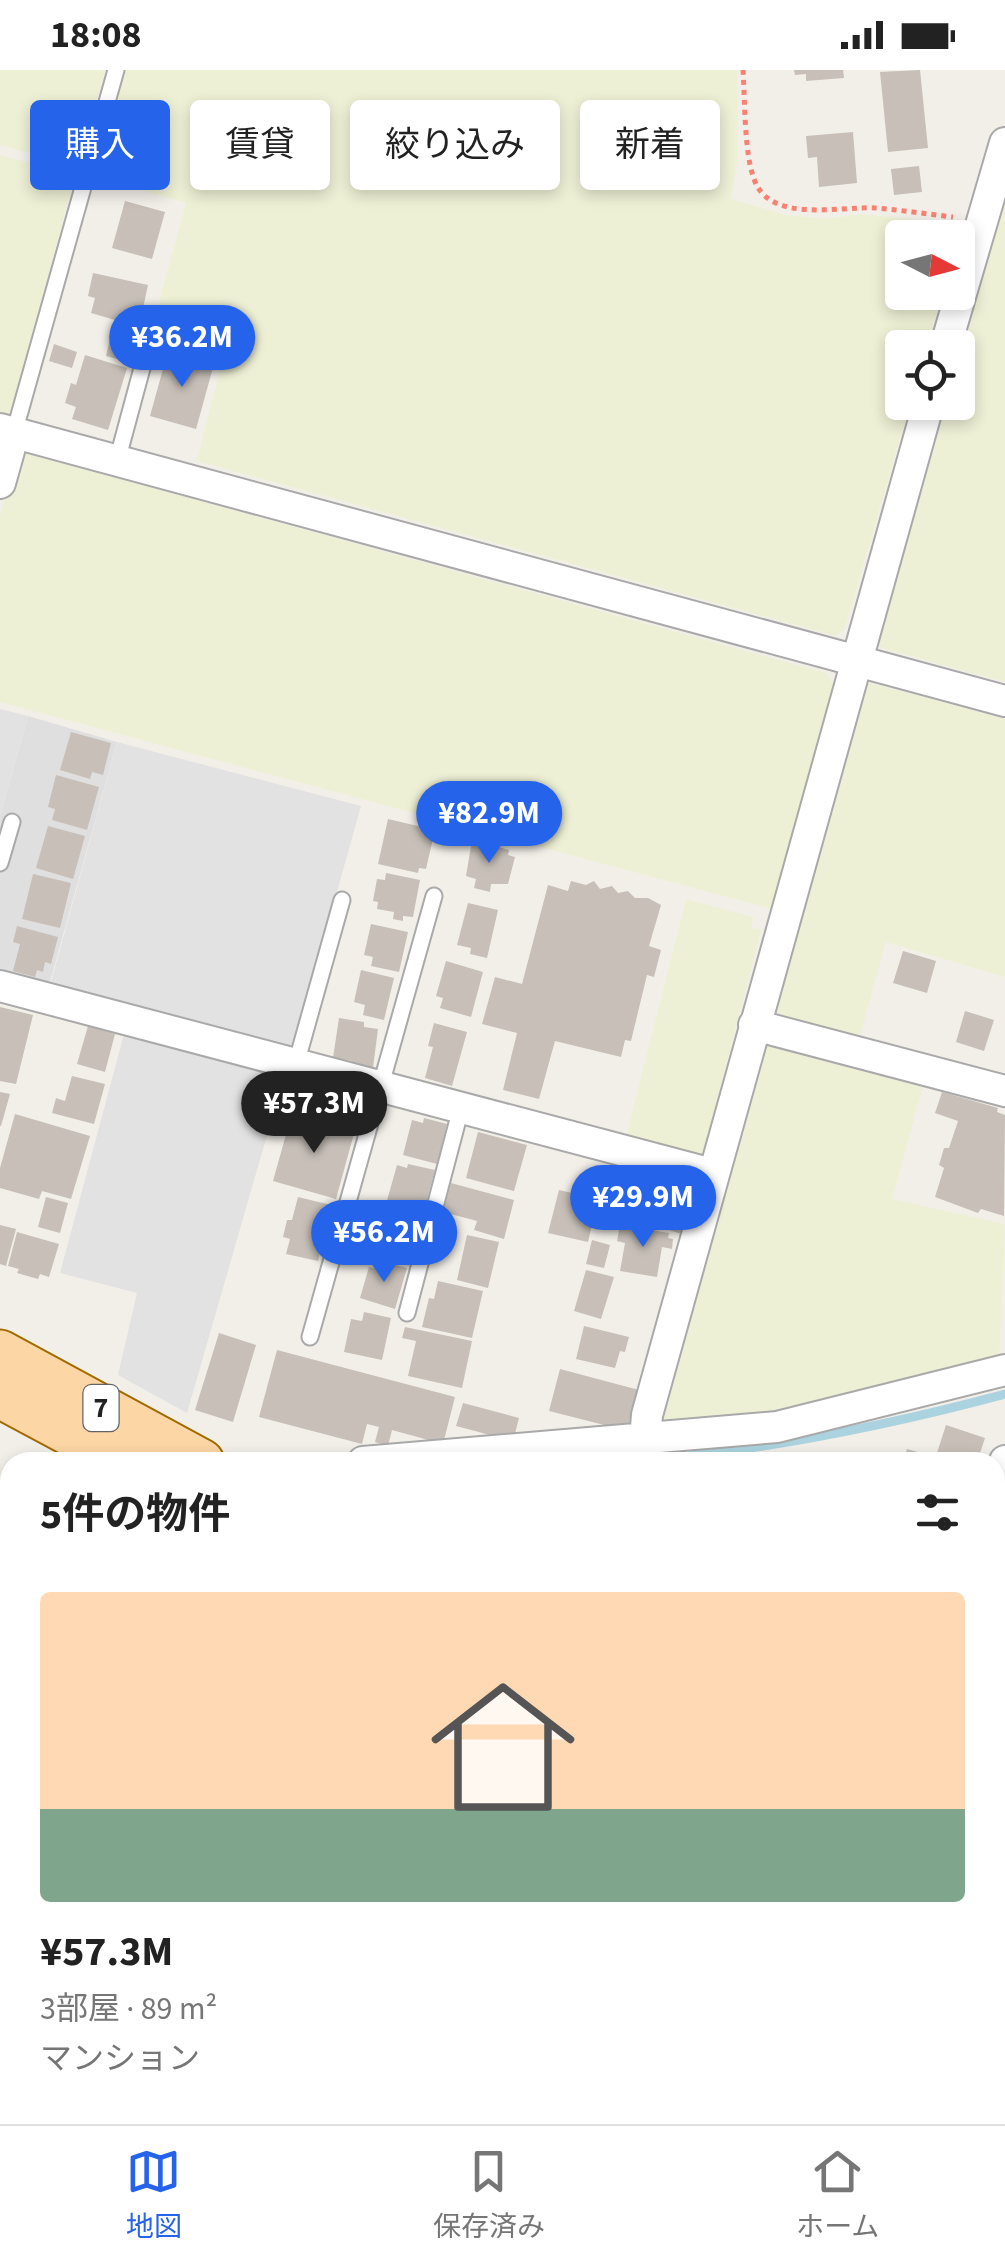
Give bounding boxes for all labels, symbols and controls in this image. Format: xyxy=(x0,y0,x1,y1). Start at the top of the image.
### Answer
text: 18:08 xyxy=(50,8,142,62)
chip: 購入 xyxy=(30,100,170,190)
chip: 賃貸 xyxy=(190,100,330,190)
chip: 絞り込み xyxy=(350,100,560,190)
chip: 新着 xyxy=(580,100,720,190)
north arrow xyxy=(885,220,975,310)
map controls xyxy=(885,220,975,420)
pin: ¥36.2M xyxy=(101,305,263,390)
text: ¥36.2M xyxy=(131,314,233,360)
button: locate xyxy=(885,330,975,420)
pin: ¥82.9M xyxy=(408,781,570,866)
text: ¥82.9M xyxy=(438,790,540,836)
pin: ¥57.3M xyxy=(233,1071,395,1156)
text: ¥57.3M xyxy=(263,1080,365,1126)
pin: ¥29.9M xyxy=(562,1165,724,1250)
text: ¥29.9M xyxy=(592,1174,694,1220)
pin: ¥56.2M xyxy=(303,1200,465,1285)
text: ¥56.2M xyxy=(333,1209,435,1255)
road number: 7 xyxy=(84,1385,118,1431)
text: 5件の物件 xyxy=(40,1485,230,1545)
icon: filters xyxy=(910,1485,965,1540)
icon: home xyxy=(413,1657,593,1837)
text: ¥57.3M xyxy=(40,1922,173,1982)
text: 3部屋 · 89 m² xyxy=(40,1986,217,2032)
text: マンション xyxy=(40,2036,200,2082)
tab: 地図 xyxy=(126,2144,182,2247)
tab: 保存済み xyxy=(433,2144,545,2247)
tab: ホーム xyxy=(796,2144,879,2247)

